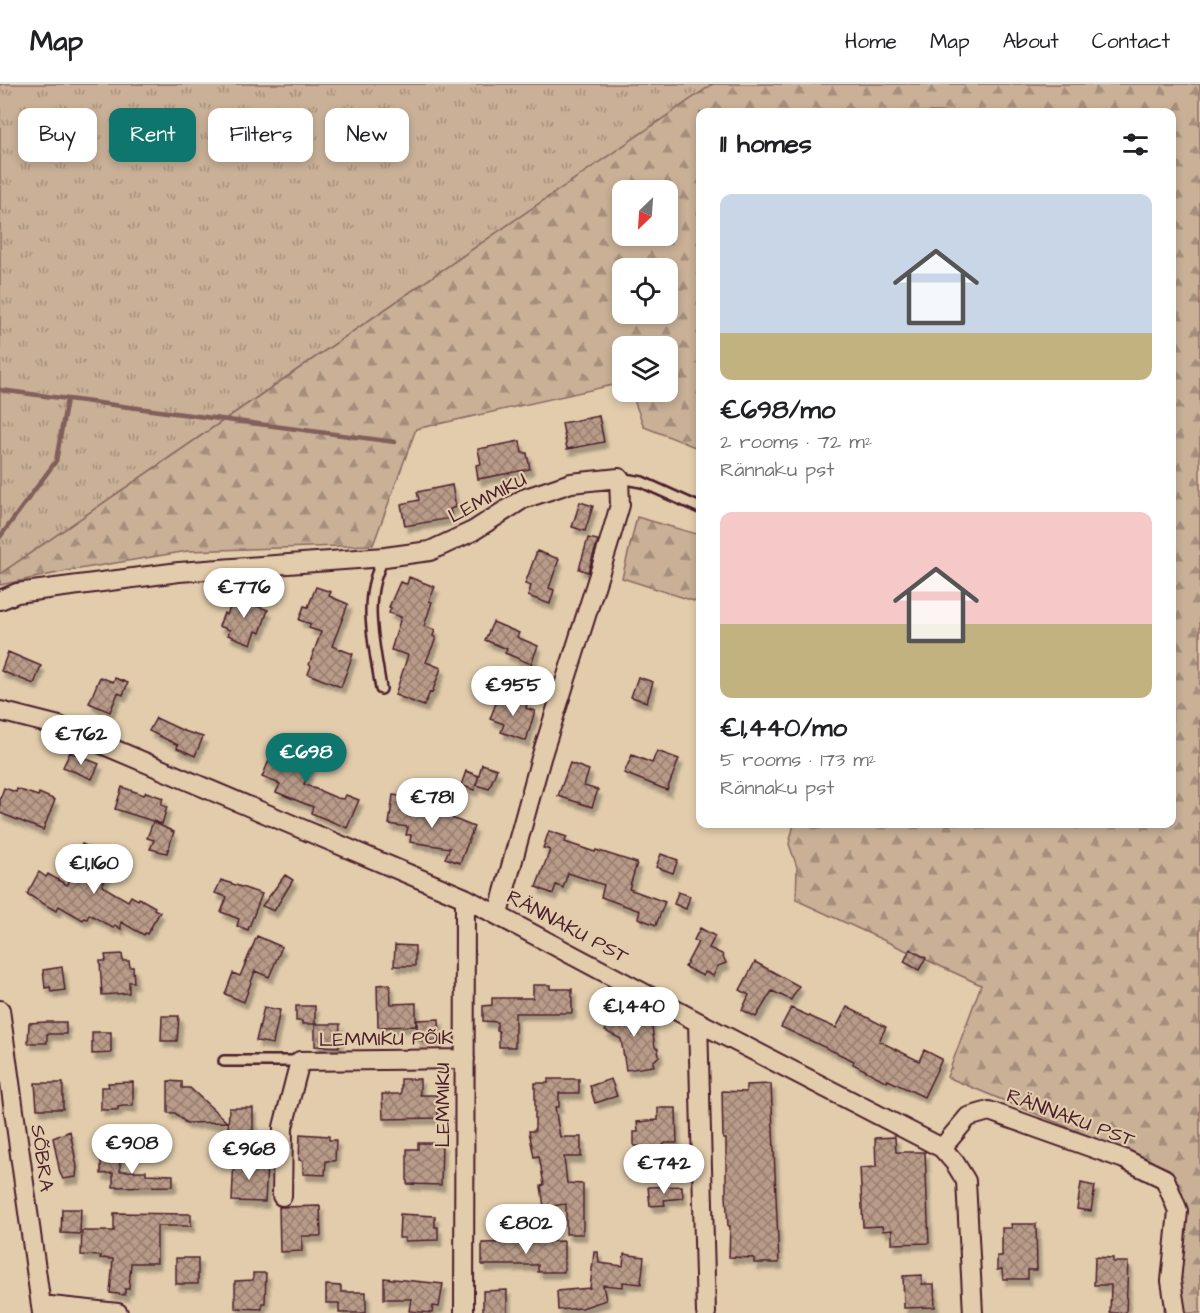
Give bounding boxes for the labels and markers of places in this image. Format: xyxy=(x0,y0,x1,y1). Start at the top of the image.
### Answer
pin: €776 xyxy=(208,568,280,619)
pin: €955 xyxy=(477,666,549,717)
pin: €762 xyxy=(45,715,117,766)
pin: €698 xyxy=(270,733,342,784)
pin: €781 xyxy=(396,778,468,829)
pin: €1,160 xyxy=(45,844,143,895)
pin: €1,440 xyxy=(585,987,683,1038)
pin: €908 xyxy=(96,1124,168,1175)
pin: €968 xyxy=(213,1130,285,1181)
pin: €742 xyxy=(628,1144,700,1195)
pin: €802 xyxy=(490,1204,562,1255)

